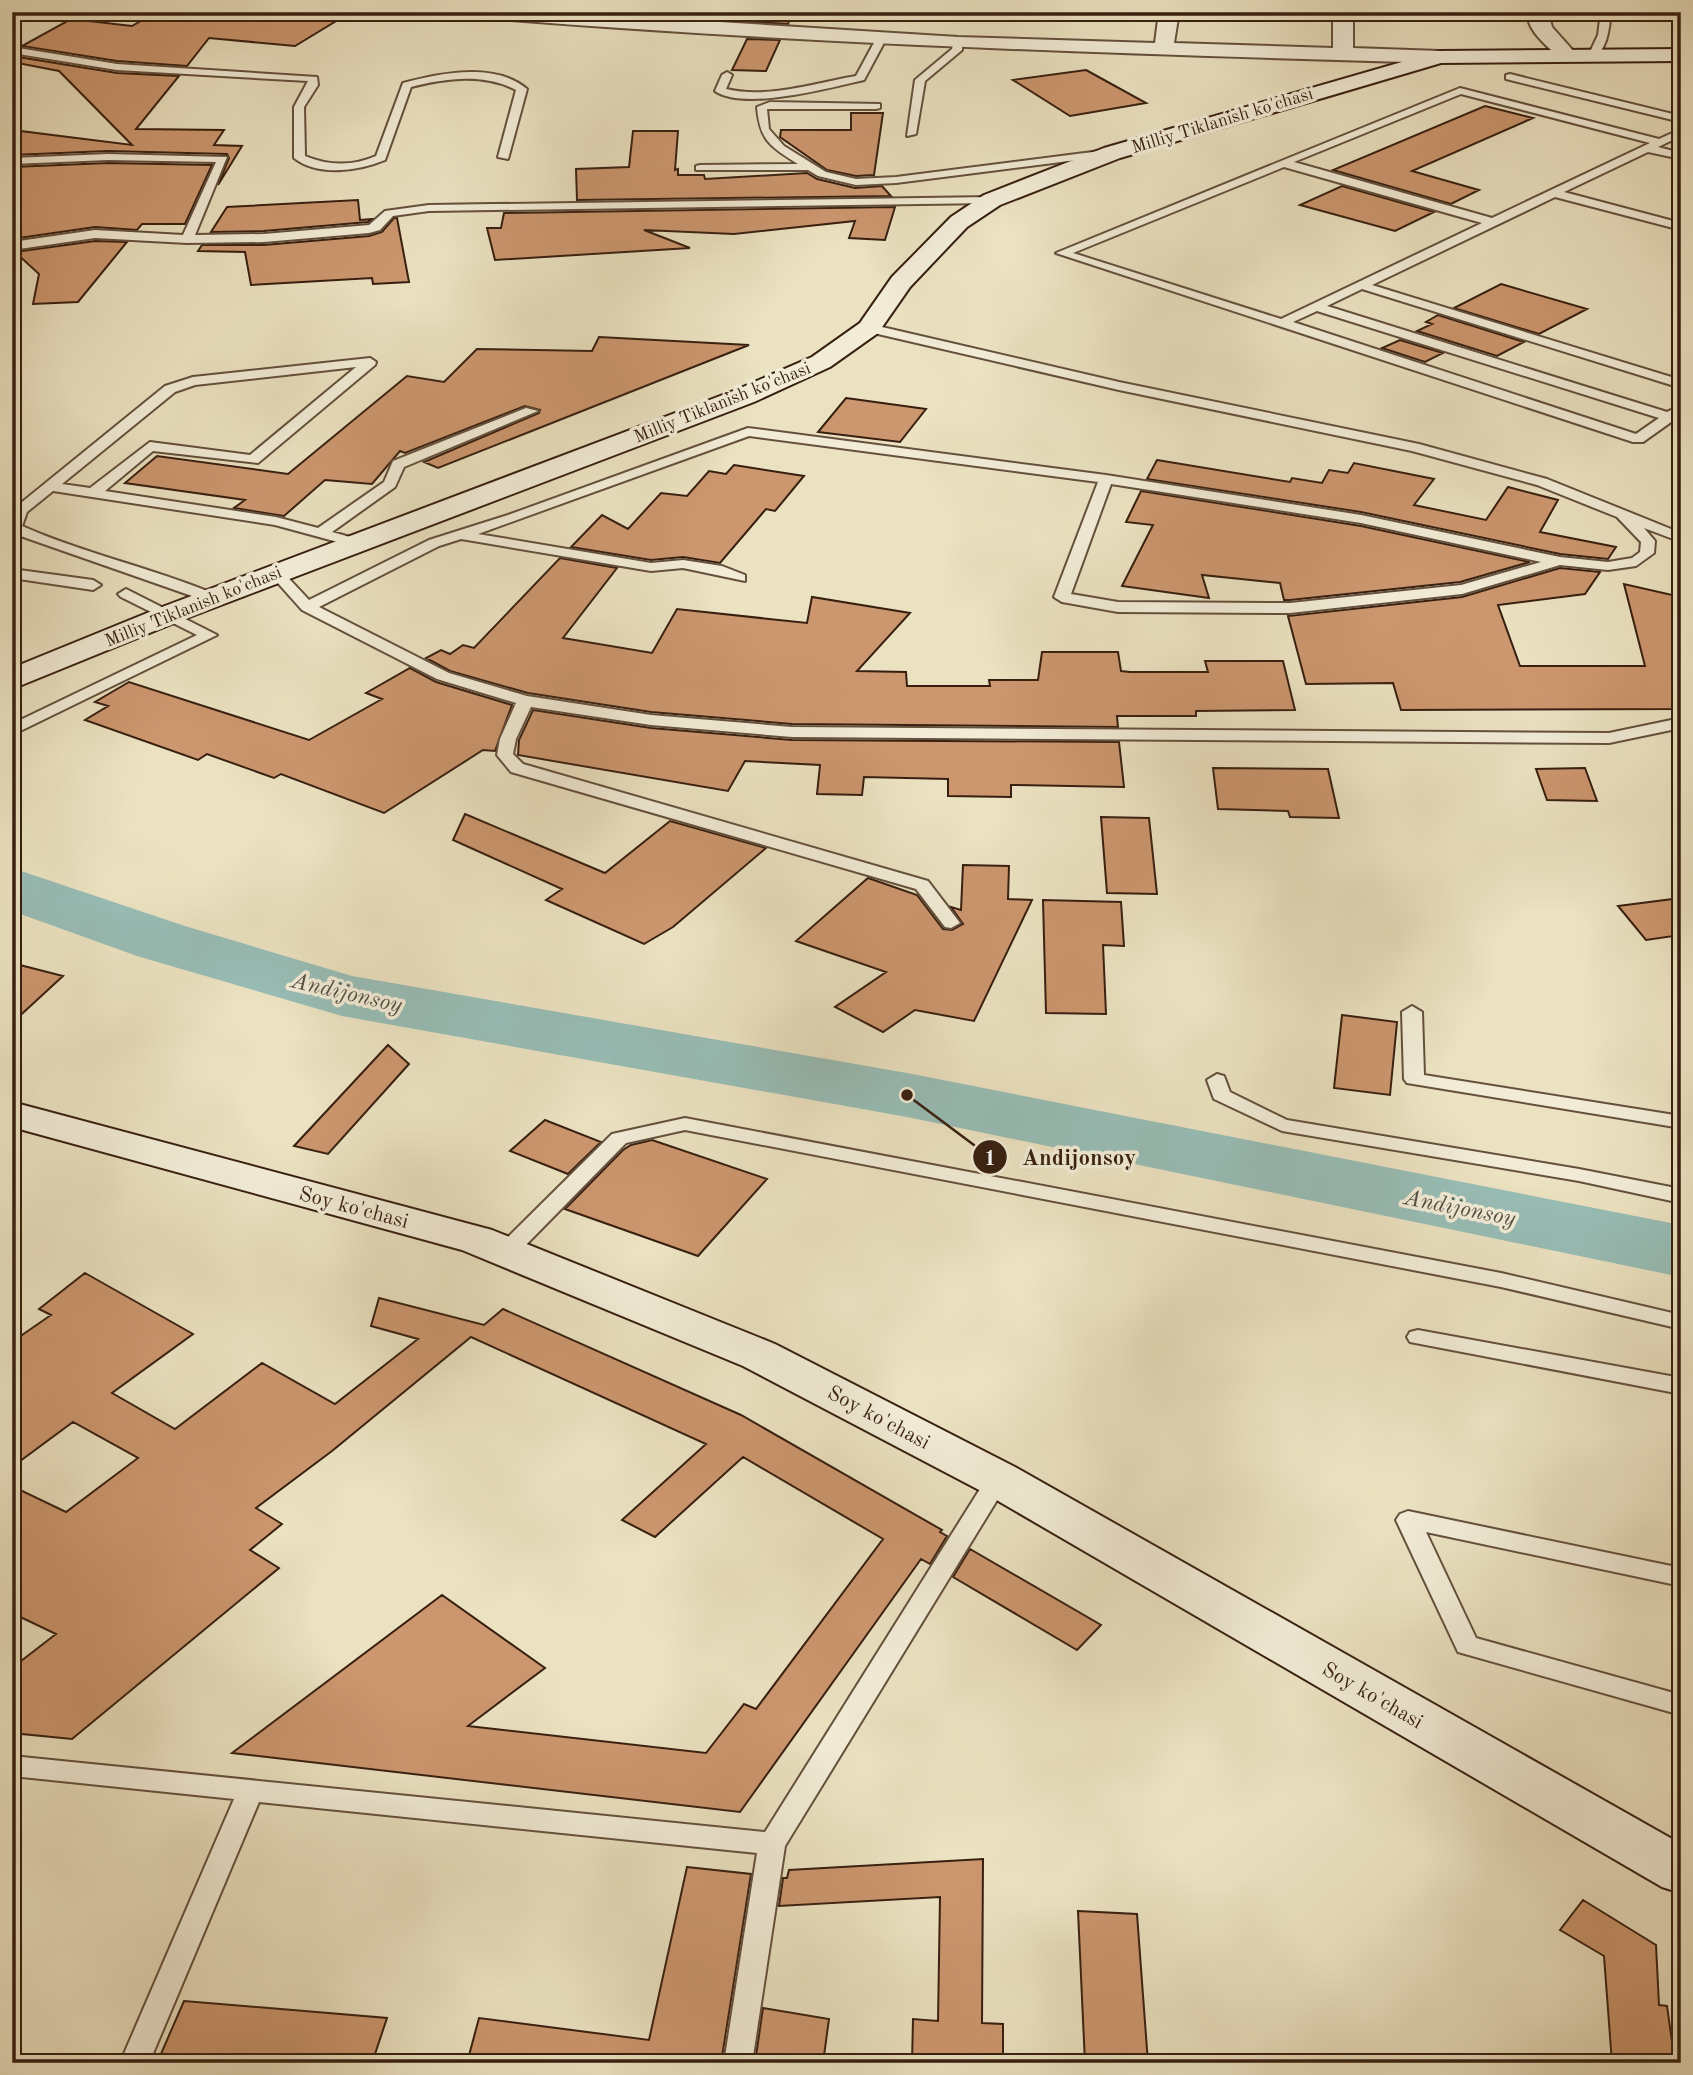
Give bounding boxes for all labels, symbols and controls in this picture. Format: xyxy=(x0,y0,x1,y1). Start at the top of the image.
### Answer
street label: Milliy Tiklanish ko'chasi xyxy=(1129,85,1315,157)
street label: Milliy Tiklanish ko'chasi xyxy=(631,359,813,447)
street label: Milliy Tiklanish ko'chasi xyxy=(102,563,284,651)
water label: Andijonsoy xyxy=(287,969,405,1018)
callout: Andijonsoy xyxy=(972,1135,1150,1179)
text: Andijonsoy xyxy=(1022,1147,1136,1170)
text: 1 xyxy=(984,1149,996,1170)
street label: Soy ko'chasi xyxy=(297,1184,411,1233)
water label: Andijonsoy xyxy=(1400,1186,1518,1232)
street label: Soy ko'chasi xyxy=(824,1383,933,1454)
street label: Soy ko'chasi xyxy=(1318,1659,1426,1734)

